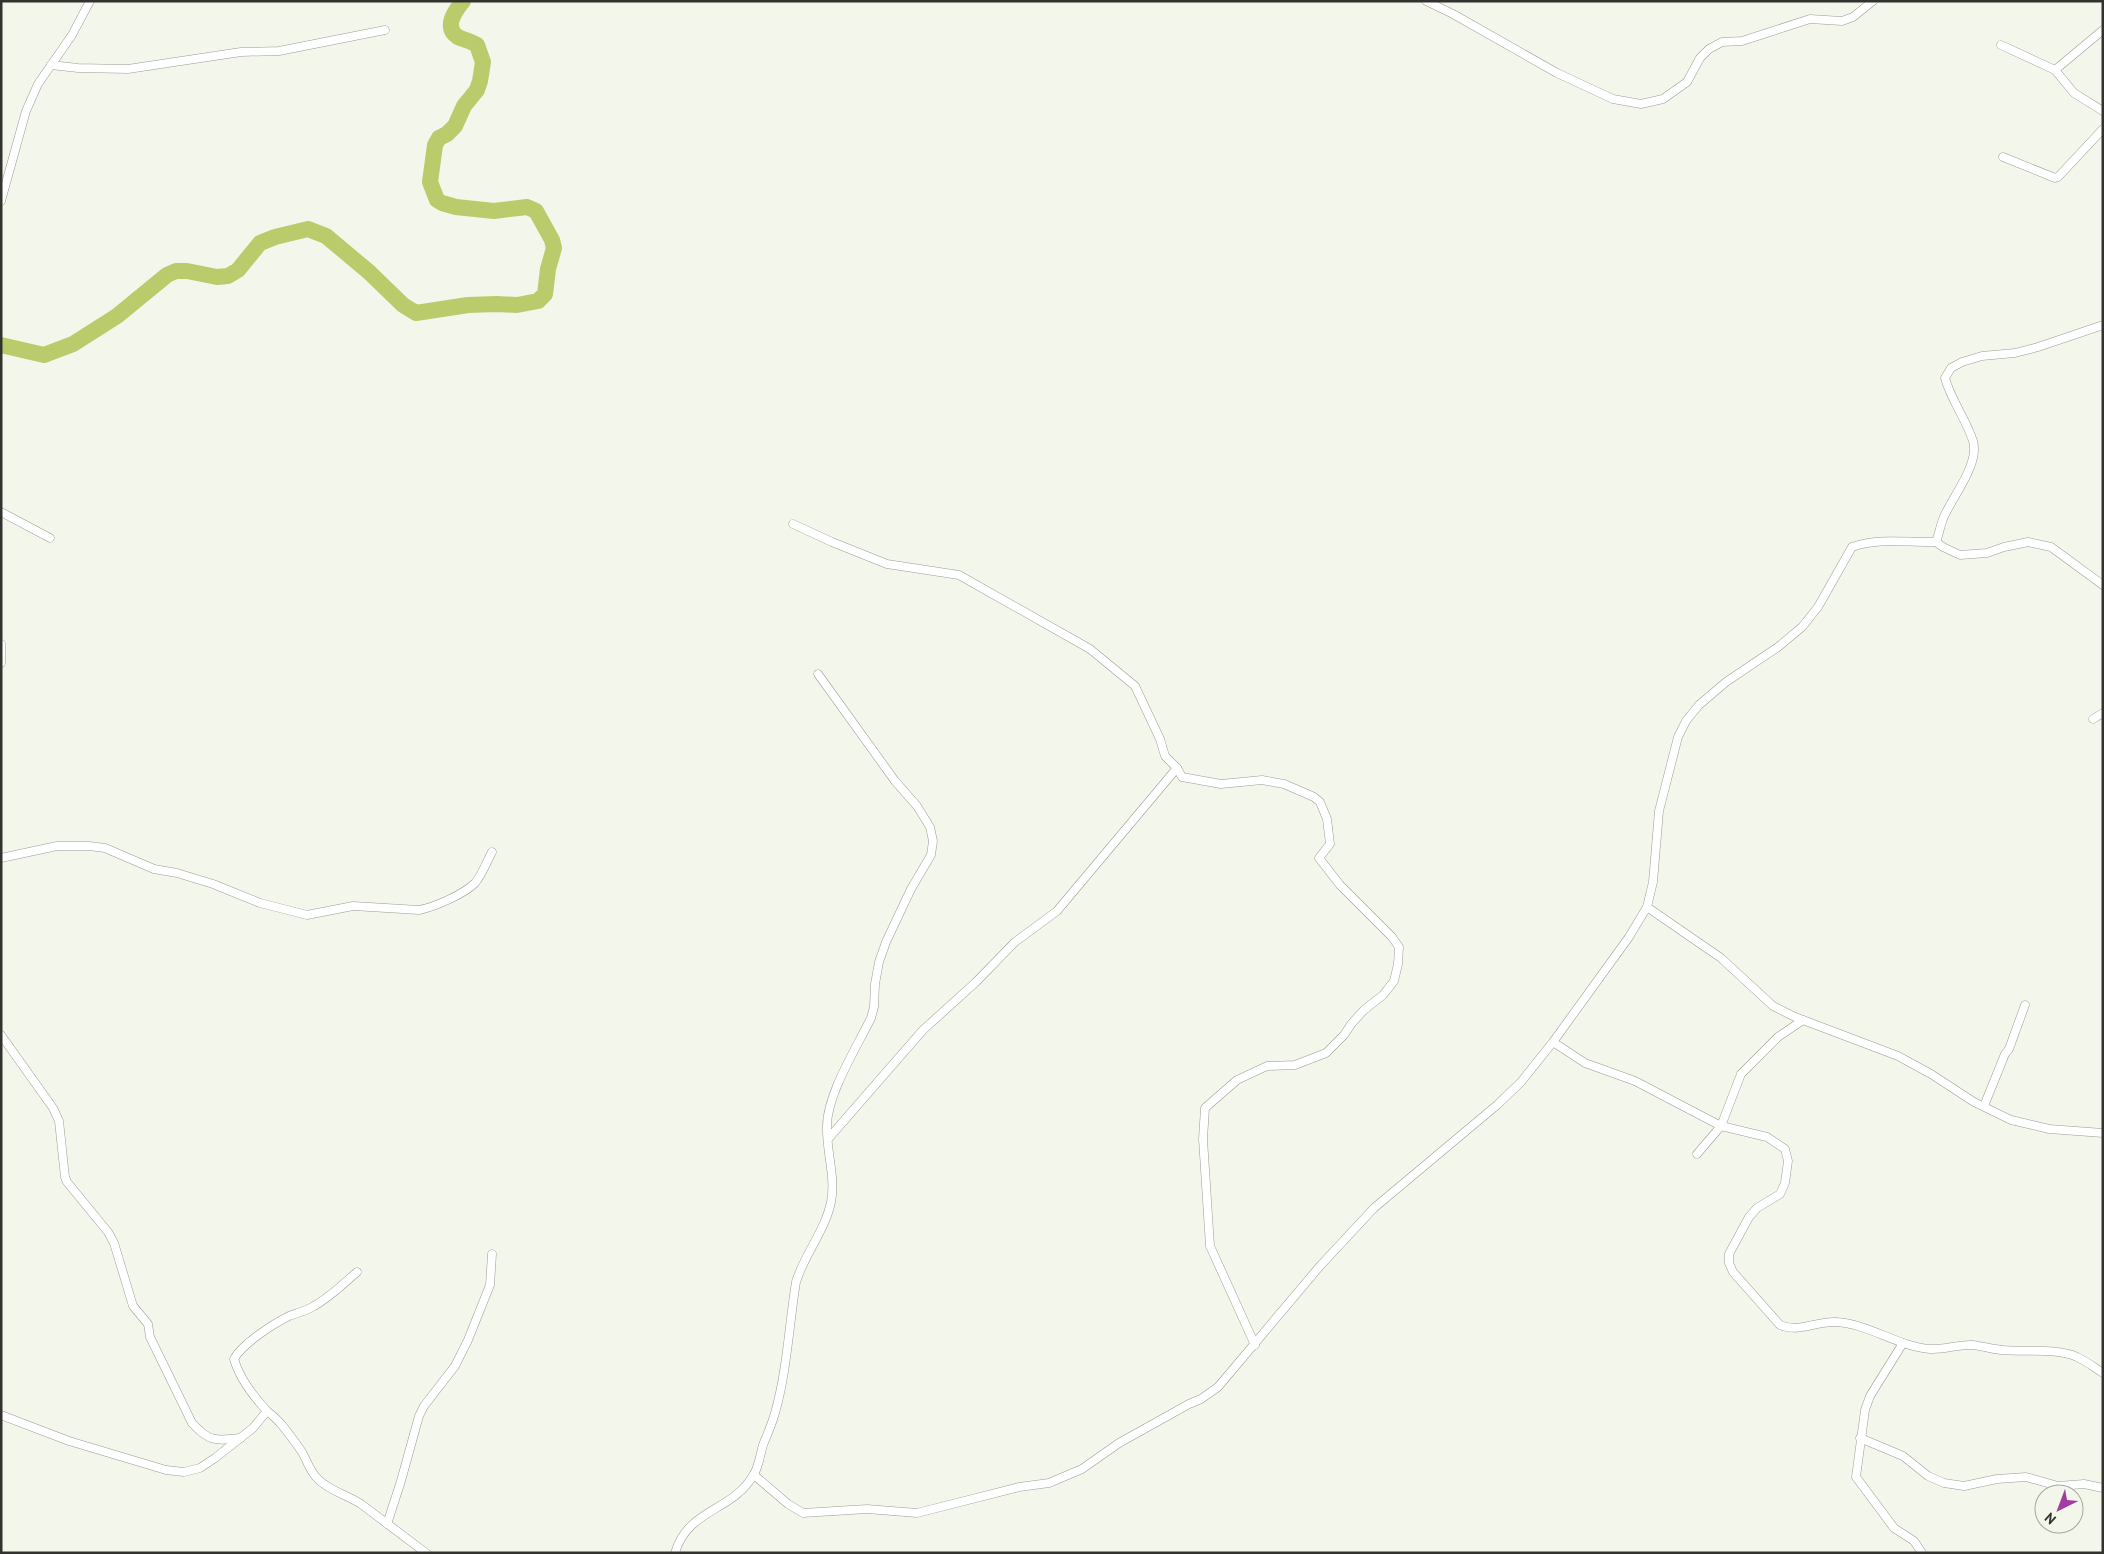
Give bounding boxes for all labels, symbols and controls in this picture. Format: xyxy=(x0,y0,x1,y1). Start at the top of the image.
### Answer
north arrow xyxy=(2034,1484,2084,1534)
text: N xyxy=(2041,1509,2060,1528)

